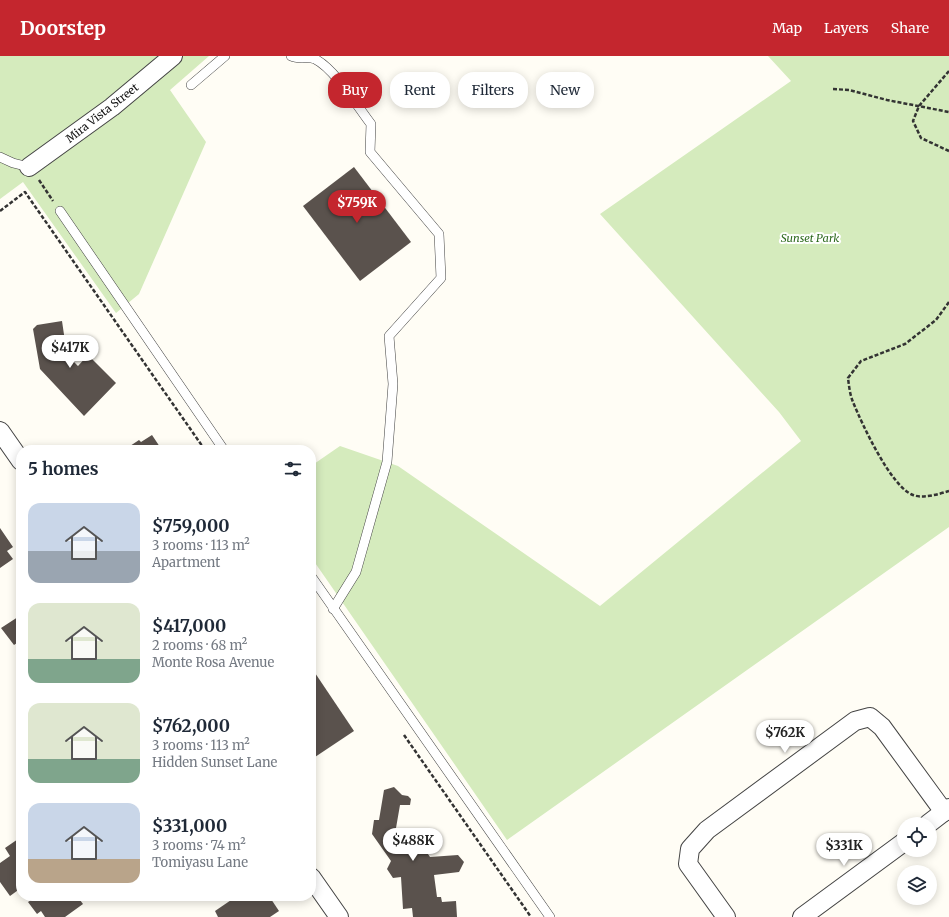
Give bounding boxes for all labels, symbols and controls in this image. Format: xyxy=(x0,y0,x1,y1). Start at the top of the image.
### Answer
text: Doorstep xyxy=(20,16,106,40)
text: Map xyxy=(772,19,802,37)
text: Layers xyxy=(824,19,869,37)
text: Share xyxy=(891,19,929,37)
chip: Buy xyxy=(328,72,382,108)
chip: Rent xyxy=(390,72,450,108)
chip: Filters xyxy=(458,72,528,108)
chip: New xyxy=(536,72,594,108)
street label: Mira Vista Street xyxy=(63,80,142,146)
pin: $759K xyxy=(329,190,385,224)
text: $759K xyxy=(337,194,377,211)
park label: Sunset Park xyxy=(781,231,839,245)
pin: $417K xyxy=(42,335,98,369)
text: $417K xyxy=(51,339,89,356)
text: 5 homes xyxy=(28,458,99,480)
icon: filters xyxy=(282,458,304,480)
text: $759,000 xyxy=(152,515,229,537)
icon: home xyxy=(60,519,108,567)
text: 3 rooms · 113 m² xyxy=(152,537,250,554)
text: Apartment xyxy=(152,554,220,571)
text: $417,000 xyxy=(152,615,226,637)
icon: home xyxy=(60,619,108,667)
text: 2 rooms · 68 m² xyxy=(152,637,247,654)
text: Monte Rosa Avenue xyxy=(152,654,274,671)
text: $762,000 xyxy=(152,715,230,737)
icon: home xyxy=(60,719,108,767)
pin: $762K xyxy=(757,720,813,754)
text: $762K xyxy=(765,724,805,741)
text: 3 rooms · 113 m² xyxy=(152,737,250,754)
text: Hidden Sunset Lane xyxy=(152,754,277,771)
text: $331,000 xyxy=(152,815,227,837)
map controls xyxy=(897,817,937,905)
button: locate xyxy=(897,817,937,857)
icon: home xyxy=(60,819,108,867)
pin: $488K xyxy=(385,828,441,862)
text: $488K xyxy=(392,832,434,849)
pin: $331K xyxy=(816,833,872,867)
text: 3 rooms · 74 m² xyxy=(152,837,246,854)
text: $331K xyxy=(825,837,863,854)
text: Tomiyasu Lane xyxy=(152,854,248,871)
button: layers xyxy=(897,865,937,905)

